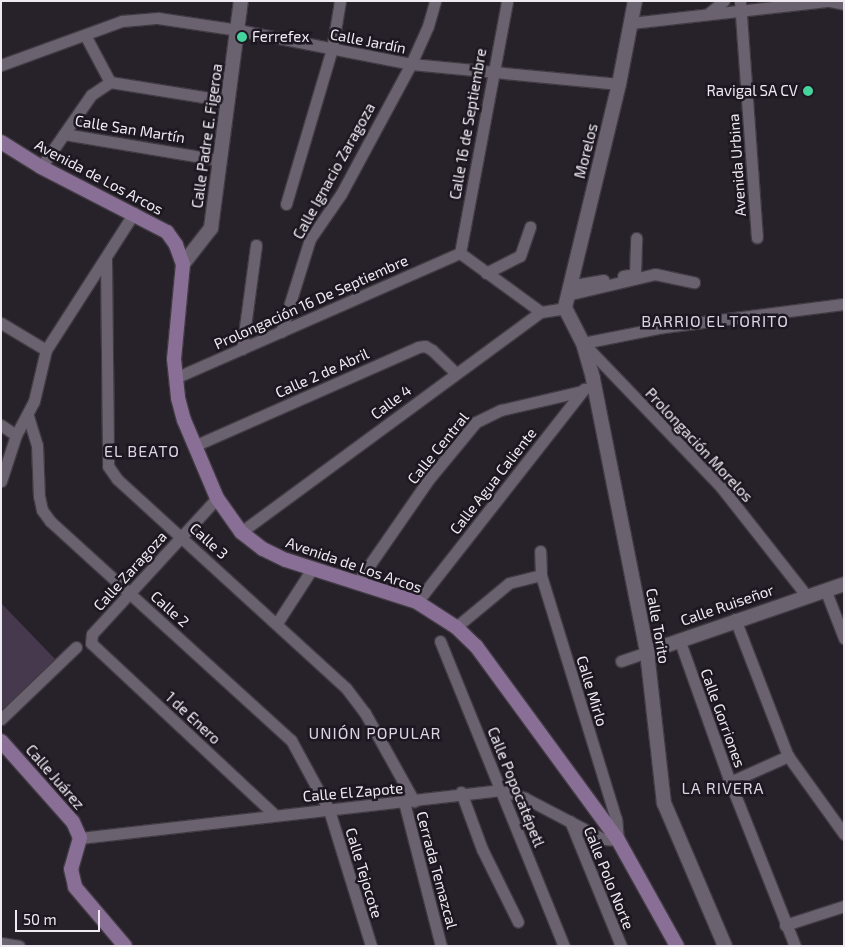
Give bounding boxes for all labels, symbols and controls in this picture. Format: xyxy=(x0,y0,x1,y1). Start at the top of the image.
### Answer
street label: Calle Jardín xyxy=(328,25,408,57)
place label: Ferrefex xyxy=(252,28,309,46)
marker: Ferrefex xyxy=(236,31,248,43)
street label: Calle 16 de Septiembre xyxy=(446,47,490,201)
street label: Calle Padre E. Figeroa xyxy=(188,63,226,209)
place label: Ravigal SA CV xyxy=(706,82,798,100)
marker: Ravigal SA CV xyxy=(802,85,814,97)
street label: Calle Ignacio Zaragoza xyxy=(289,100,379,242)
street label: Calle San Martín xyxy=(74,111,186,147)
street label: Avenida Urbina xyxy=(724,113,750,217)
street label: Morelos xyxy=(570,122,602,180)
street label: Avenida de Los Arcos xyxy=(32,135,166,219)
street label: Prolongación 16 De Septiembre xyxy=(211,251,411,353)
district label: BARRIO EL TORITO xyxy=(639,311,791,331)
street label: Calle 2 de Abril xyxy=(272,344,372,402)
street label: Calle 4 xyxy=(367,381,415,423)
street label: Prolongación Morelos xyxy=(642,384,756,506)
street label: Calle Central xyxy=(404,409,472,487)
street label: Calle Agua Caliente xyxy=(446,424,540,538)
district label: EL BEATO xyxy=(103,441,181,461)
street label: Calle 3 xyxy=(186,519,232,563)
street label: Calle Zaragoza xyxy=(90,528,170,614)
street label: Avenida de Los Arcos xyxy=(283,533,425,597)
street label: Calle Ruiseñor xyxy=(678,581,776,629)
street label: Calle 2 xyxy=(147,587,193,631)
street label: Calle Torito xyxy=(642,587,674,665)
street label: Calle Mirlo xyxy=(573,653,611,729)
street label: Calle Gorriones xyxy=(697,666,749,770)
street label: 1 de Enero xyxy=(162,688,224,748)
district label: UNIÓN POPULAR xyxy=(307,723,443,743)
street label: Calle Popocatépetl xyxy=(484,724,548,850)
street label: Calle Juárez xyxy=(22,741,88,813)
district label: LA RIVERA xyxy=(680,778,766,798)
street label: Calle El Zapote xyxy=(302,779,404,805)
street label: Cerrada Temazcal xyxy=(413,809,461,931)
street label: Calle Polo Norte xyxy=(580,824,638,932)
street label: Calle Tejocote xyxy=(342,825,386,921)
scale bar xyxy=(18,900,102,932)
text: 50 m xyxy=(23,910,57,928)

